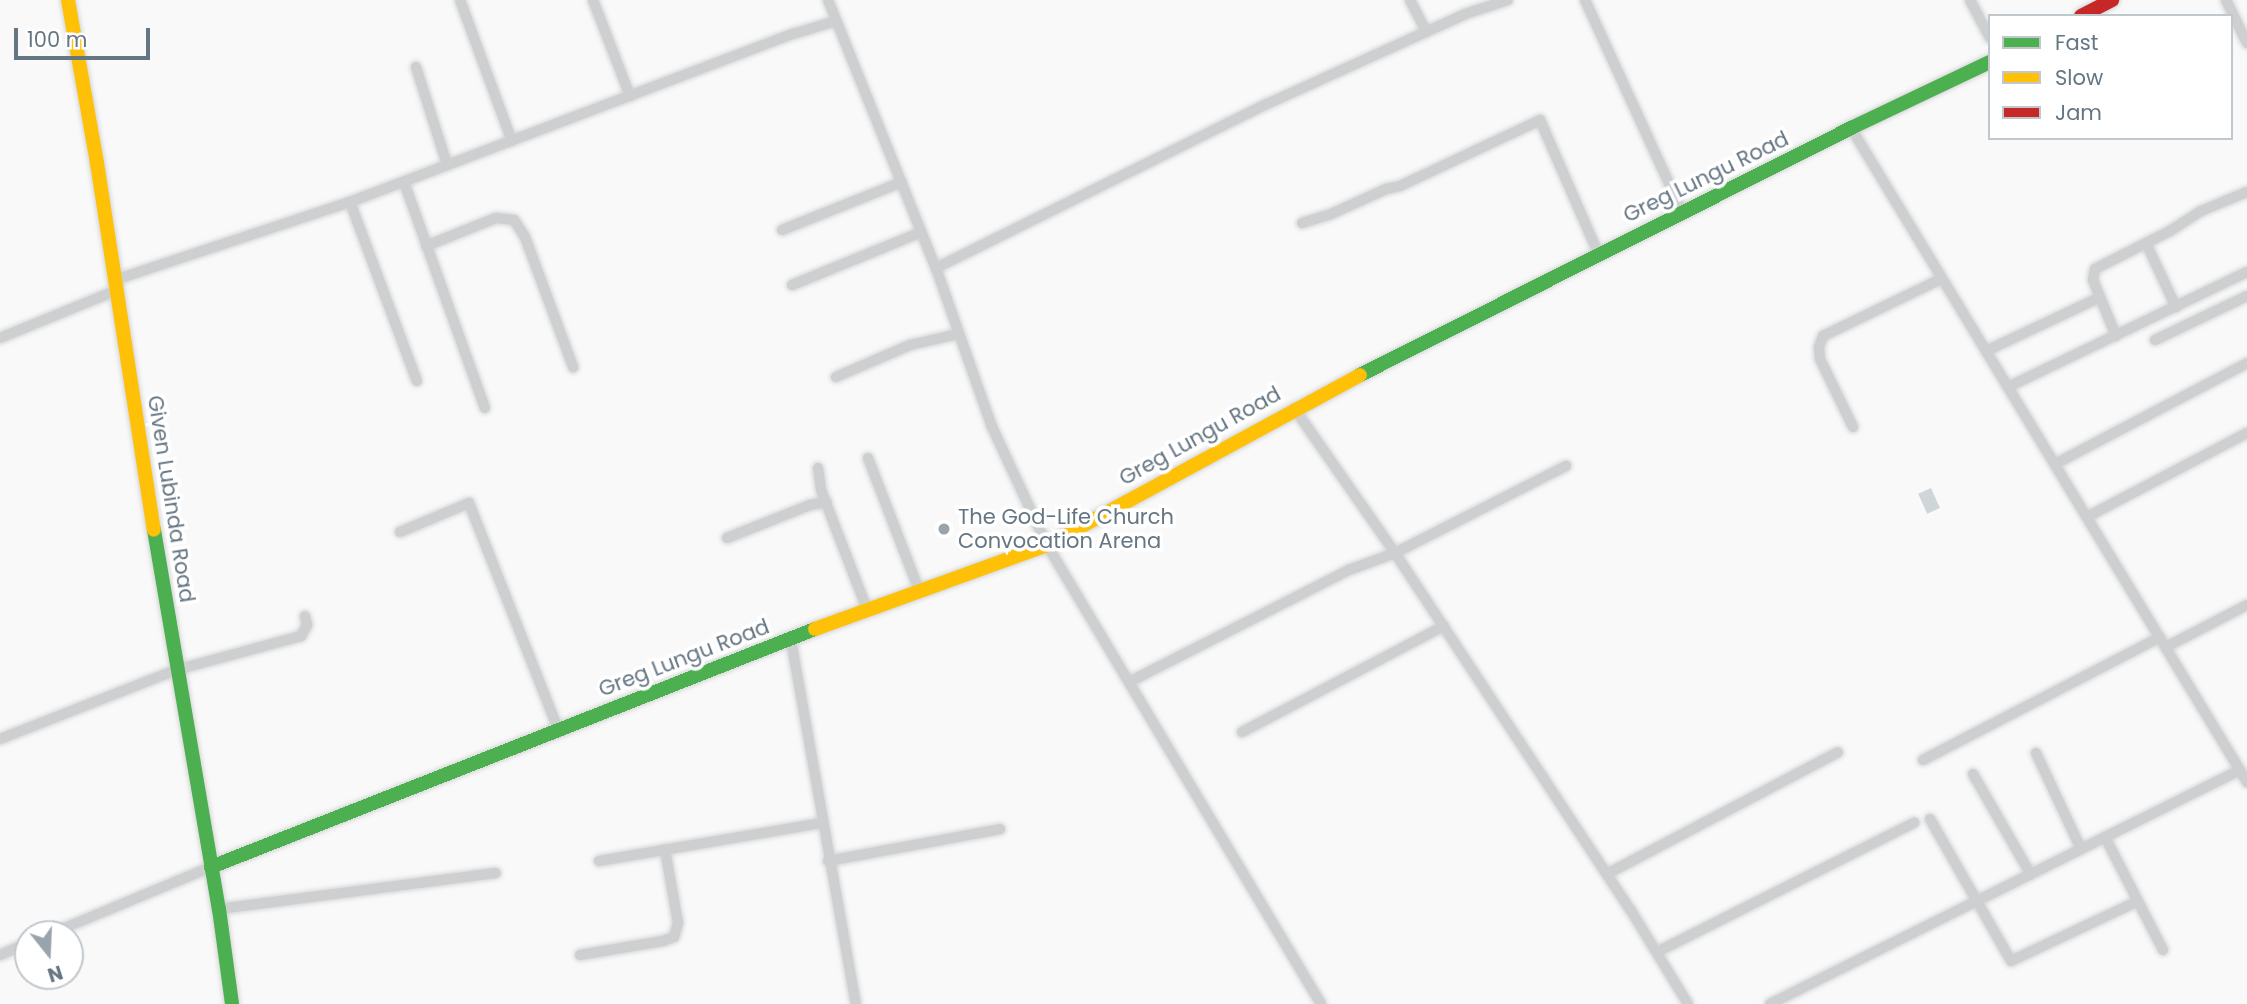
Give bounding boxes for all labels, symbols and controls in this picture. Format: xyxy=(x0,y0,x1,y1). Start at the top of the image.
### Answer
scale bar xyxy=(18,14,154,58)
legend xyxy=(1988,14,2233,140)
text: 100 m xyxy=(27,25,87,54)
text: Fast xyxy=(2055,28,2098,57)
text: Slow xyxy=(2055,63,2103,92)
text: Jam xyxy=(2055,98,2102,127)
street label: Greg Lungu Road xyxy=(1619,126,1793,228)
street label: Greg Lungu Road xyxy=(1115,381,1285,491)
street label: Given Lubinda Road xyxy=(142,394,200,604)
place label: The God-Life Church Convocation Arena xyxy=(958,504,1174,554)
marker: The God-Life Church Convocation Arena xyxy=(936,521,952,537)
street label: Greg Lungu Road xyxy=(595,614,773,702)
north arrow xyxy=(14,920,84,990)
text: N xyxy=(44,958,66,989)

